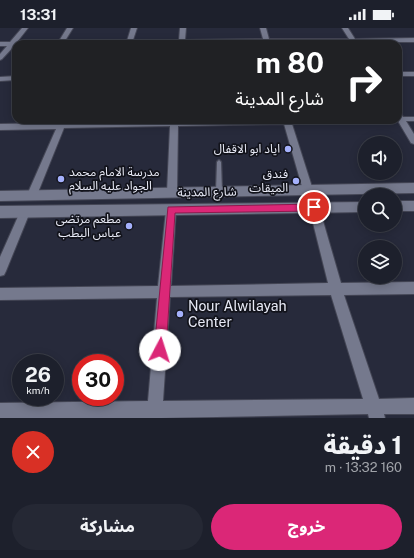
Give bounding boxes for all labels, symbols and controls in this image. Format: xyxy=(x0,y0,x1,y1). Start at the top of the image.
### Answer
text: 13:31 xyxy=(20,6,57,23)
text: 80 m xyxy=(256,46,324,79)
icon: right xyxy=(338,56,390,108)
text: شارع المدينة xyxy=(235,88,324,109)
map controls xyxy=(358,136,402,284)
button: sound xyxy=(358,136,402,180)
place label: اياد ابو الاقفال xyxy=(214,142,280,156)
marker: اياد ابو الاقفال xyxy=(283,144,293,154)
place label: مدرسة الامام محمد الجواد عليه السلام xyxy=(69,165,160,195)
place label: فندق الميقات xyxy=(249,167,288,195)
marker: مدرسة الامام محمد الجواد عليه السلام xyxy=(56,174,66,184)
marker: فندق الميقات xyxy=(291,176,301,186)
street label: شارع المدينة xyxy=(177,184,237,202)
button: search xyxy=(358,188,402,232)
pin xyxy=(297,190,331,224)
icon: arrive xyxy=(303,196,325,218)
place label: مطعم مرتضى عباس البطب xyxy=(56,212,121,240)
marker: مطعم مرتضى عباس البطب xyxy=(124,221,134,231)
button: layers xyxy=(358,240,402,284)
place label: Nour Alwilayah Center xyxy=(188,298,287,330)
marker: Nour Alwilayah Center xyxy=(175,309,185,319)
position arrow xyxy=(139,329,181,371)
speed limit sign: 30 xyxy=(72,354,124,406)
text: 26 xyxy=(25,363,51,387)
text: km/h xyxy=(26,384,50,396)
button: close xyxy=(12,431,54,473)
text: 1 دقيقة xyxy=(324,431,402,459)
text: 160 m · 13:32 xyxy=(325,460,402,475)
button: مشاركة xyxy=(12,504,203,550)
button: خروج xyxy=(211,504,402,550)

